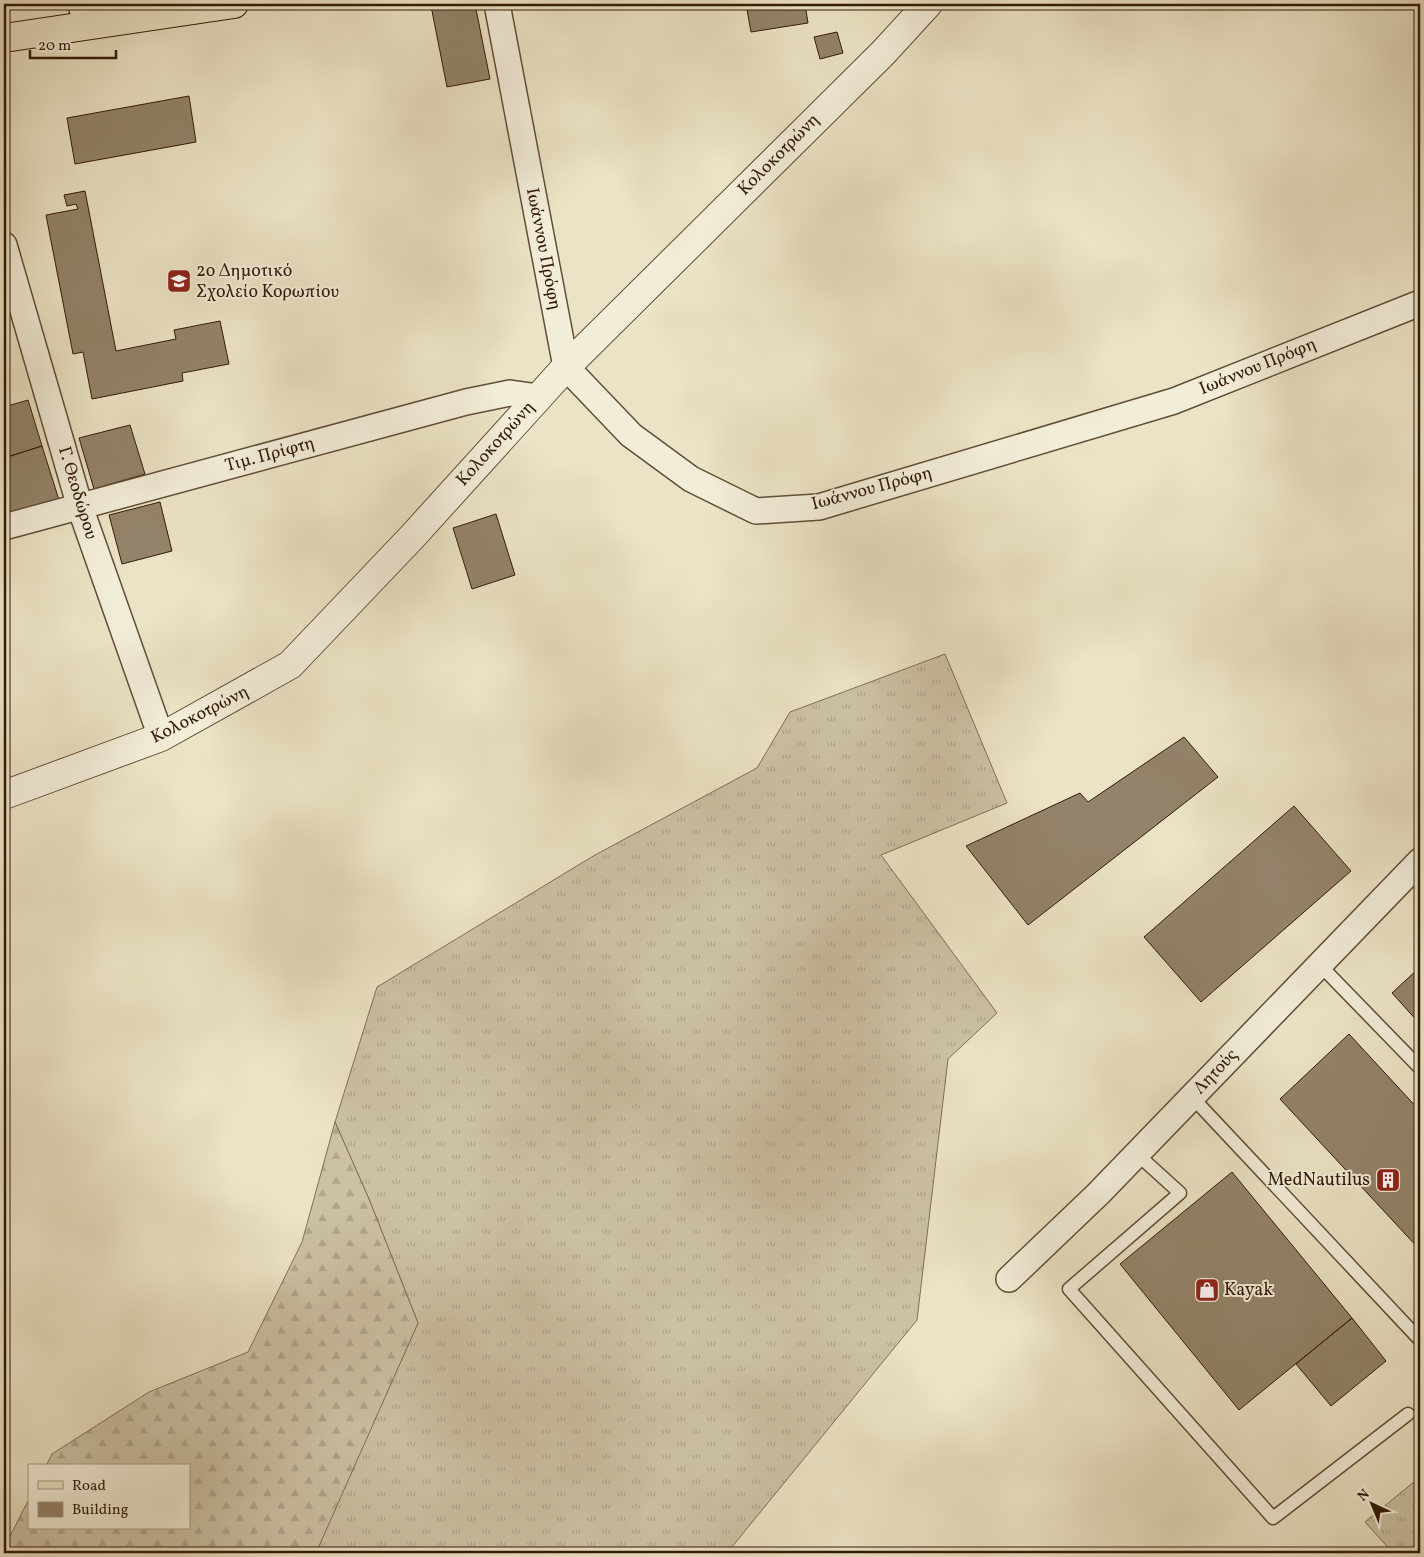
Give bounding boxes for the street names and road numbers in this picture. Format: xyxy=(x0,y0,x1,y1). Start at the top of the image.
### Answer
street label: Κολοκοτρώνη xyxy=(732,108,826,202)
street label: Ιωάννου Πρόφη xyxy=(519,186,567,312)
street label: Ιωάννου Πρόφη xyxy=(1196,332,1320,402)
street label: Κολοκοτρώνη xyxy=(451,396,541,492)
street label: Τιμ. Πρίφτη xyxy=(222,431,318,479)
street label: Γ. Θεοδώρου xyxy=(51,443,103,543)
street label: Ιωάννου Πρόφη xyxy=(809,461,935,517)
street label: Κολοκοτρώνη xyxy=(147,680,253,750)
street label: Λητούς xyxy=(1188,1044,1244,1100)

